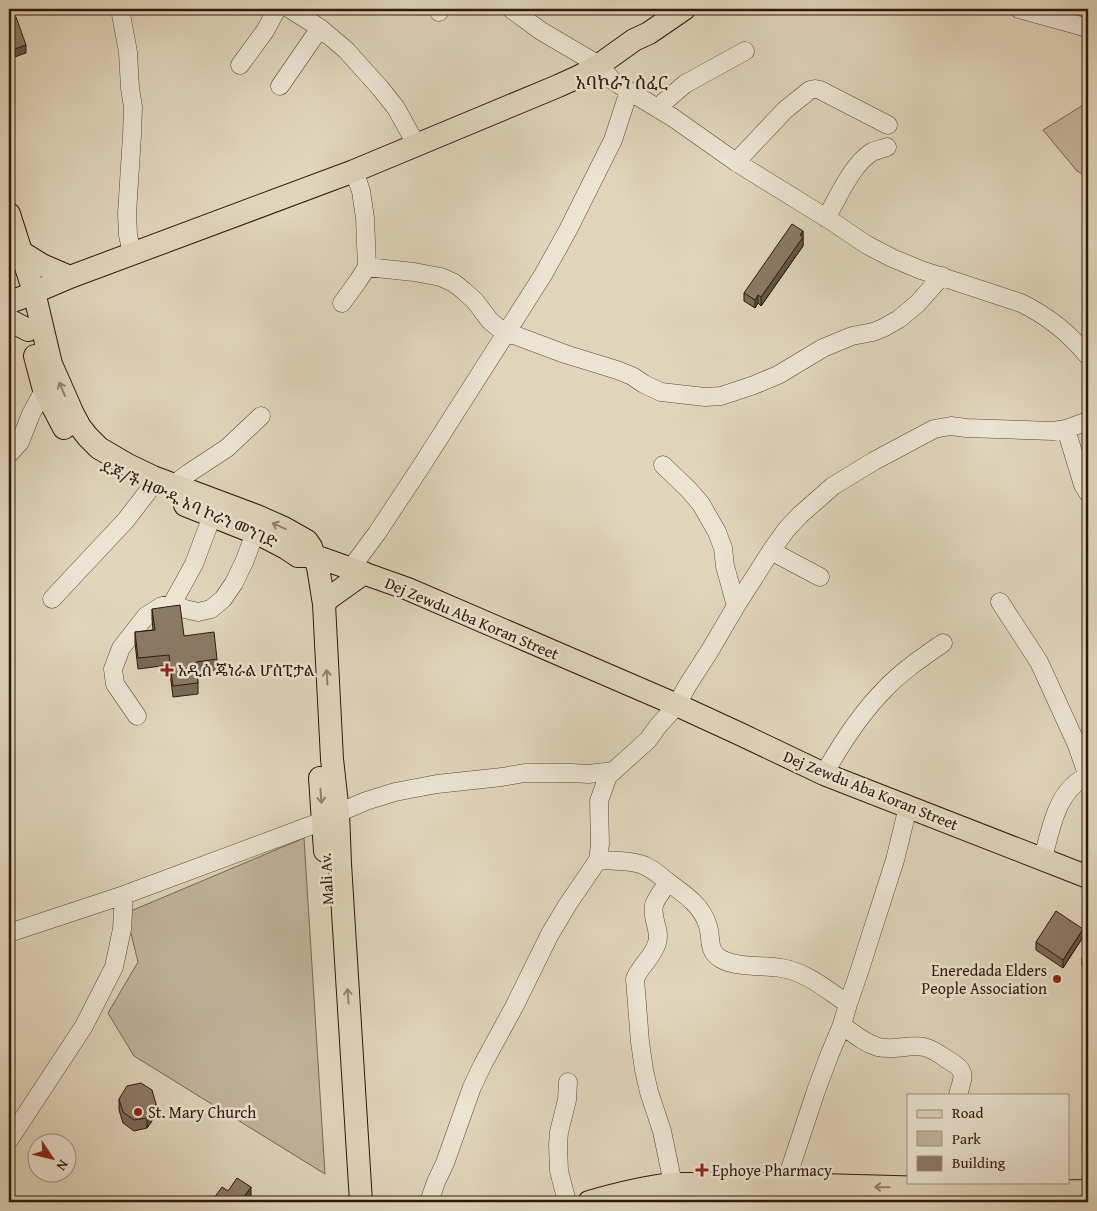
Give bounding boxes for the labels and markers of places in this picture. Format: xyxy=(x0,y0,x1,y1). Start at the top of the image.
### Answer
place label: አዲስ ጄነራል ሆስፒታል xyxy=(178,658,315,682)
marker: አዲስ ጄነራል ሆስፒታል xyxy=(160,663,174,677)
place label: Eneredada Elders People Association xyxy=(922,958,1047,1000)
marker: Eneredada Elders People Association xyxy=(1051,973,1063,985)
place label: St. Mary Church xyxy=(148,1100,256,1124)
marker: St. Mary Church xyxy=(132,1106,144,1118)
place label: Ephoye Pharmacy xyxy=(712,1158,832,1182)
marker: Ephoye Pharmacy xyxy=(696,1164,708,1176)

